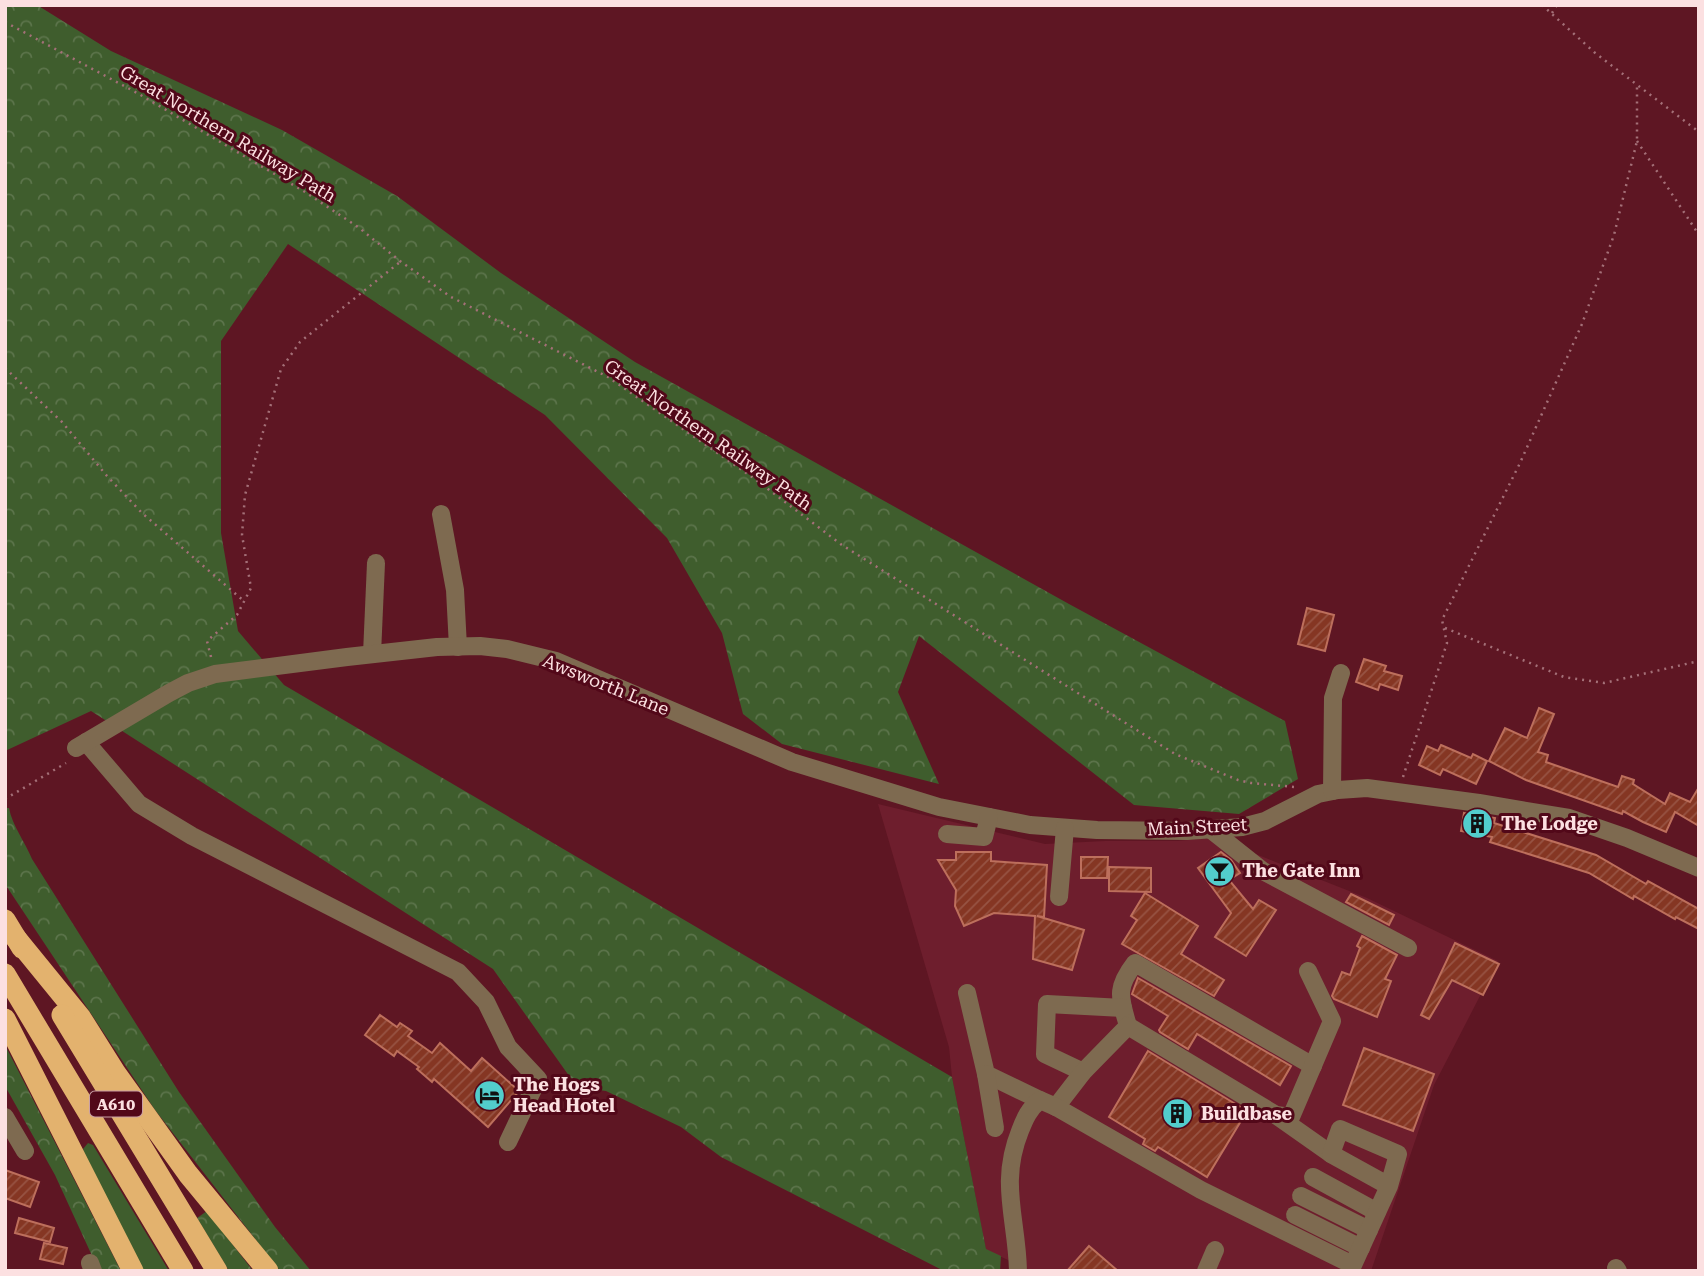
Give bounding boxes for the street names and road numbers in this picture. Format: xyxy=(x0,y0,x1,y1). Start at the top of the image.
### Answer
street label: Great Northern Railway Path xyxy=(116,61,340,207)
street label: Great Northern Railway Path xyxy=(601,355,816,515)
street label: Awsworth Lane xyxy=(540,650,672,719)
street label: Main Street xyxy=(1146,813,1248,840)
road number: A610 xyxy=(90,1092,142,1116)

